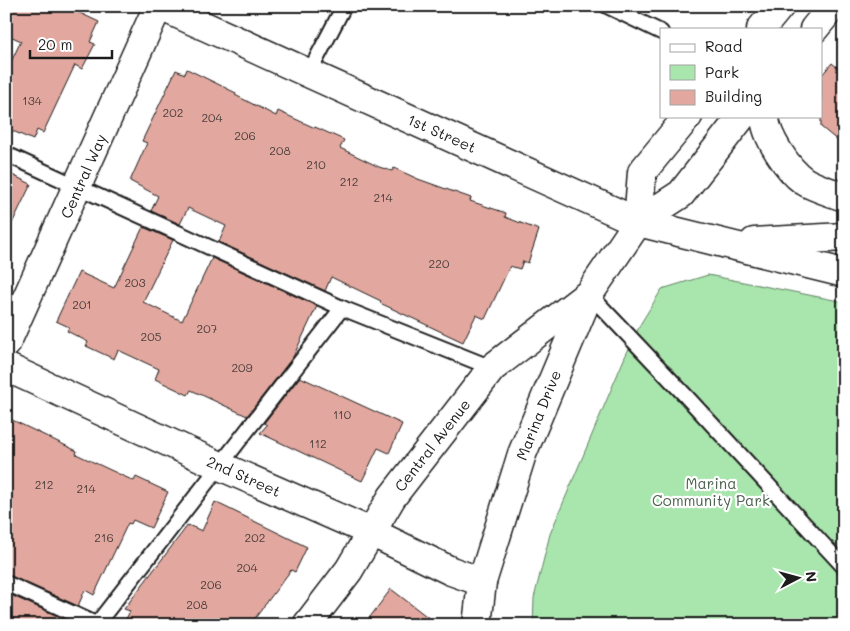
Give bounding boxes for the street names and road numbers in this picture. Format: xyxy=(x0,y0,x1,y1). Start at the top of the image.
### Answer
street label: 1st Street xyxy=(405,109,479,157)
street label: Central Way xyxy=(55,130,111,221)
street label: Marina Drive xyxy=(511,367,565,463)
street label: Central Avenue xyxy=(390,395,474,495)
street label: 2nd Street xyxy=(204,451,284,501)

